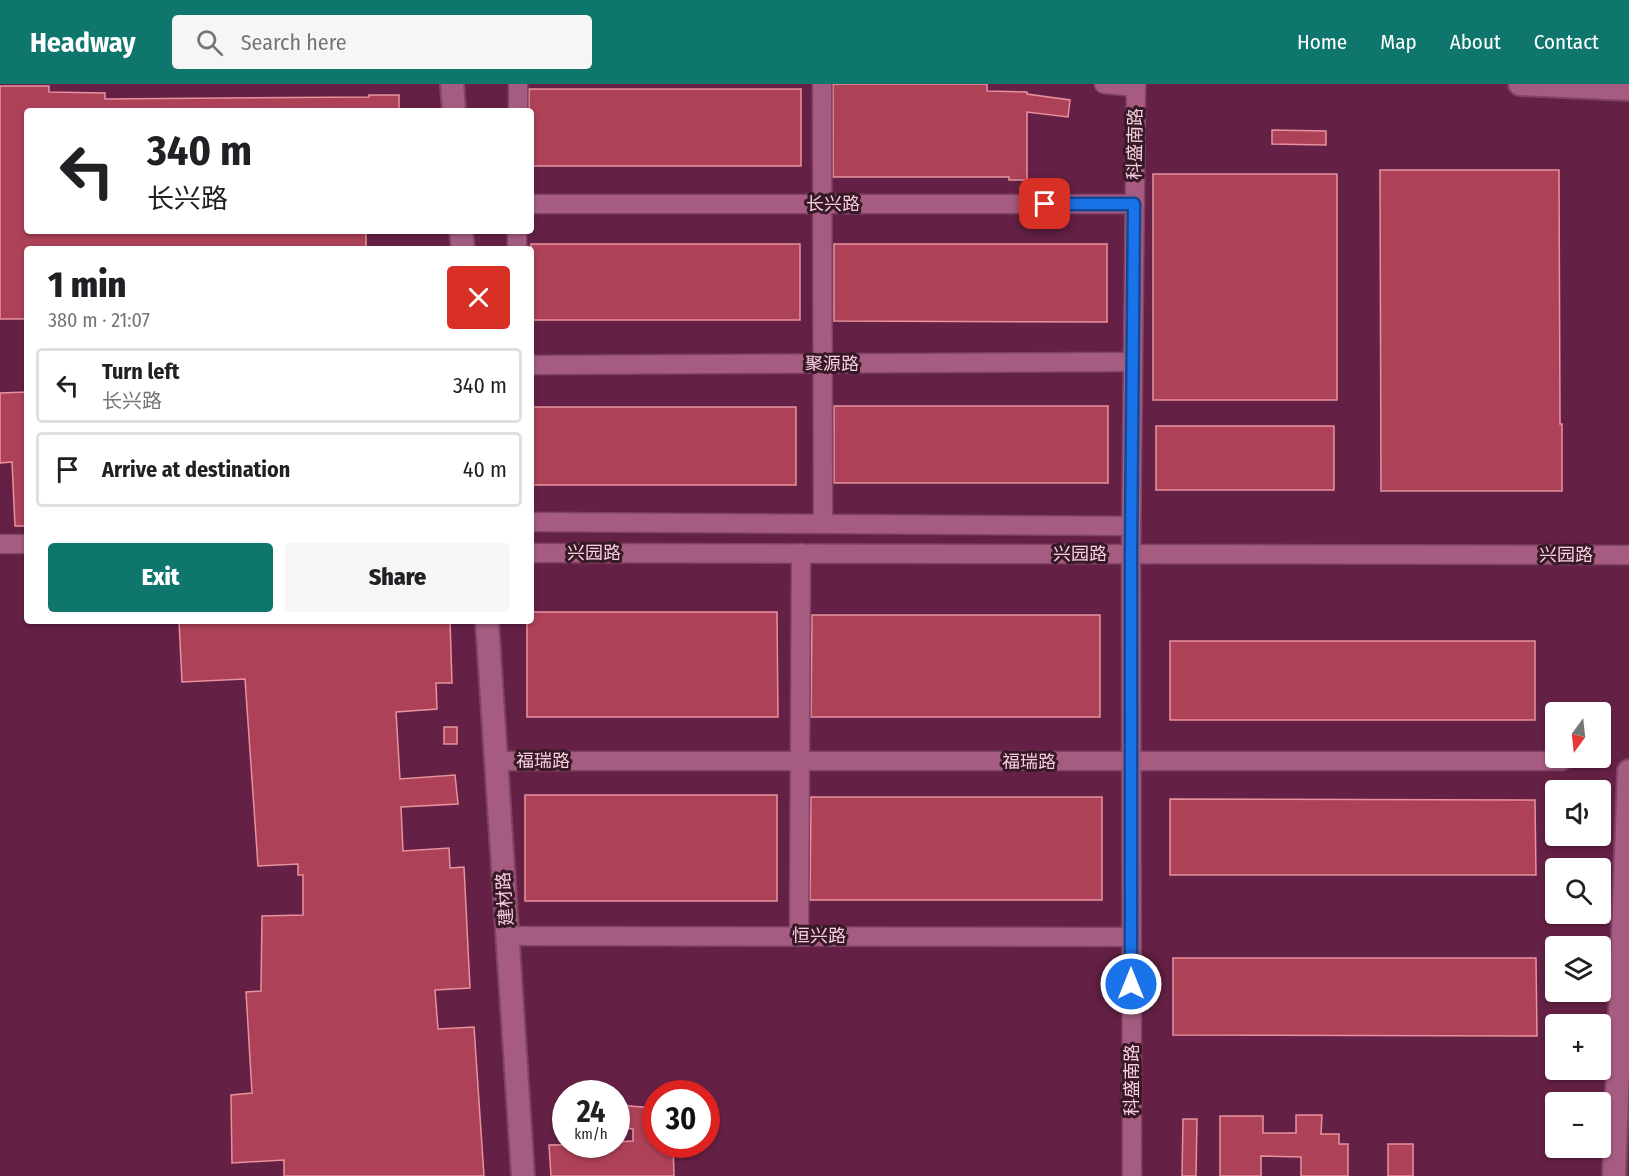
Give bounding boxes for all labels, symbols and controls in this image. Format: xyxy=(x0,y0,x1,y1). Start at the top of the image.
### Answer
search box xyxy=(172,15,592,69)
text: Headway xyxy=(30,26,136,59)
icon: search xyxy=(193,26,226,59)
text: Search here xyxy=(241,29,347,56)
text: Home xyxy=(1297,29,1347,55)
text: Map xyxy=(1380,29,1417,55)
text: About xyxy=(1450,29,1501,55)
text: Contact xyxy=(1534,29,1599,55)
street label: 科盛南路 xyxy=(1123,108,1147,180)
text: 340 m xyxy=(147,126,252,176)
icon: left xyxy=(48,132,126,210)
pin xyxy=(1019,178,1070,229)
text: 长兴路 xyxy=(147,183,228,215)
icon: arrive xyxy=(1028,187,1061,220)
street label: 长兴路 xyxy=(806,193,860,215)
text: 1 min xyxy=(48,263,126,307)
button: close xyxy=(447,266,510,329)
text: 380 m · 21:07 xyxy=(48,308,150,332)
street label: 聚源路 xyxy=(805,353,859,375)
text: Turn left xyxy=(102,358,180,385)
icon: left xyxy=(51,369,84,402)
text: 340 m xyxy=(453,372,507,399)
text: 长兴路 xyxy=(102,389,162,413)
icon: arrive xyxy=(51,453,84,486)
text: Arrive at destination xyxy=(102,456,290,483)
text: 40 m xyxy=(463,456,507,483)
street label: 兴园路 xyxy=(567,542,621,564)
button: Exit xyxy=(48,543,273,612)
button: Share xyxy=(285,543,510,612)
street label: 兴园路 xyxy=(1053,543,1107,565)
street label: 兴园路 xyxy=(1539,544,1593,566)
north arrow xyxy=(1545,702,1611,768)
map controls xyxy=(1545,702,1611,1158)
street label: 福瑞路 xyxy=(516,750,570,772)
street label: 福瑞路 xyxy=(1002,751,1056,773)
button: sound xyxy=(1545,780,1611,846)
button: search xyxy=(1545,858,1611,924)
street label: 建材路 xyxy=(492,871,518,927)
street label: 恒兴路 xyxy=(792,925,846,947)
button: layers xyxy=(1545,936,1611,1002)
position arrow xyxy=(1099,952,1163,1016)
button: + xyxy=(1545,1014,1611,1080)
street label: 科盛南路 xyxy=(1121,1044,1143,1116)
speed limit sign: 30 xyxy=(642,1080,720,1158)
button: − xyxy=(1545,1092,1611,1158)
text: 24 xyxy=(577,1094,605,1130)
text: km/h xyxy=(574,1125,608,1143)

